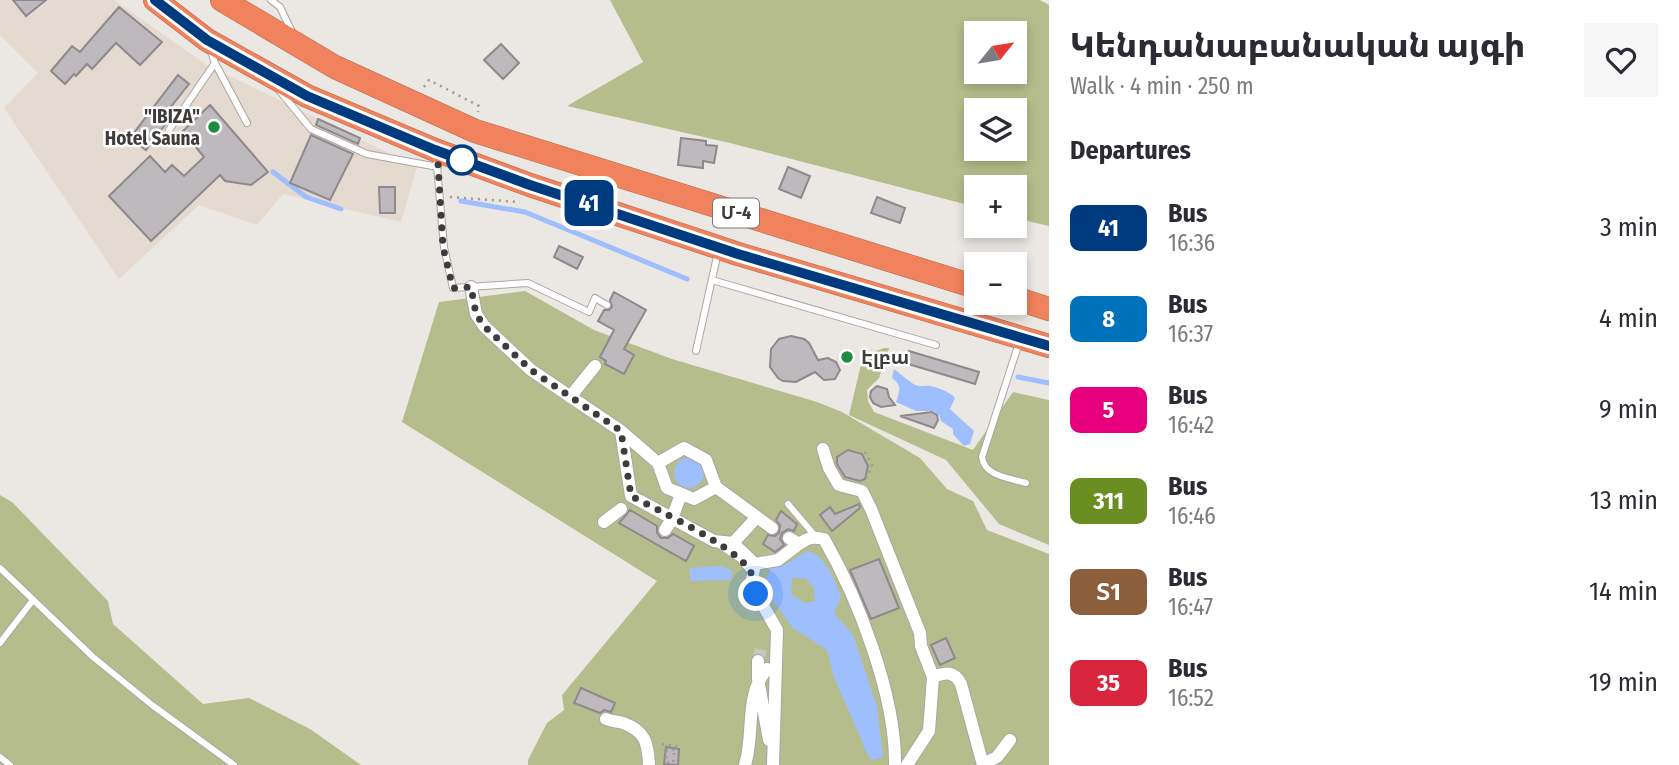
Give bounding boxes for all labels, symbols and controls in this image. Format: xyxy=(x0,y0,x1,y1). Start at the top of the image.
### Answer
north arrow xyxy=(964,21,1027,84)
map controls xyxy=(964,21,1027,315)
button: heart xyxy=(1584,23,1658,97)
text: Կենդանաբանական այգի xyxy=(1070,26,1525,66)
text: Walk · 4 min · 250 m xyxy=(1070,72,1254,100)
button: layers xyxy=(964,98,1027,161)
place label: "IBIZA" Hotel Sauna xyxy=(105,105,200,150)
marker: "IBIZA" Hotel Sauna xyxy=(206,119,222,135)
text: Departures xyxy=(1070,135,1191,166)
unlabelled marker xyxy=(447,145,477,175)
button: + xyxy=(964,175,1027,238)
line badge: 41 xyxy=(558,180,620,226)
text: 41 xyxy=(579,189,599,217)
road number: Մ-4 xyxy=(713,198,759,228)
text: Bus xyxy=(1168,198,1207,229)
text: 3 min xyxy=(1600,212,1658,243)
text: 41 xyxy=(1098,214,1119,242)
text: 16:36 xyxy=(1168,229,1215,257)
button: − xyxy=(964,252,1027,315)
text: Bus xyxy=(1168,289,1207,320)
text: 4 min xyxy=(1599,303,1658,334)
text: 8 xyxy=(1102,305,1115,333)
text: 16:37 xyxy=(1168,320,1213,348)
place label: Էլբա xyxy=(861,346,909,369)
marker: Էլբա xyxy=(839,349,855,365)
text: Bus xyxy=(1168,380,1207,411)
text: 9 min xyxy=(1599,394,1658,425)
text: 5 xyxy=(1103,396,1114,424)
text: 16:42 xyxy=(1168,411,1214,439)
text: Bus xyxy=(1168,471,1207,502)
text: 13 min xyxy=(1590,485,1658,516)
text: 311 xyxy=(1093,487,1124,515)
text: 16:46 xyxy=(1168,502,1216,530)
text: Bus xyxy=(1168,562,1207,593)
your location xyxy=(738,576,773,611)
text: 14 min xyxy=(1589,576,1658,607)
text: Տ1 xyxy=(1096,578,1121,606)
text: 16:47 xyxy=(1168,593,1213,621)
text: Bus xyxy=(1168,653,1207,684)
text: 19 min xyxy=(1589,667,1658,698)
text: 35 xyxy=(1097,669,1120,697)
text: 16:52 xyxy=(1168,684,1214,712)

